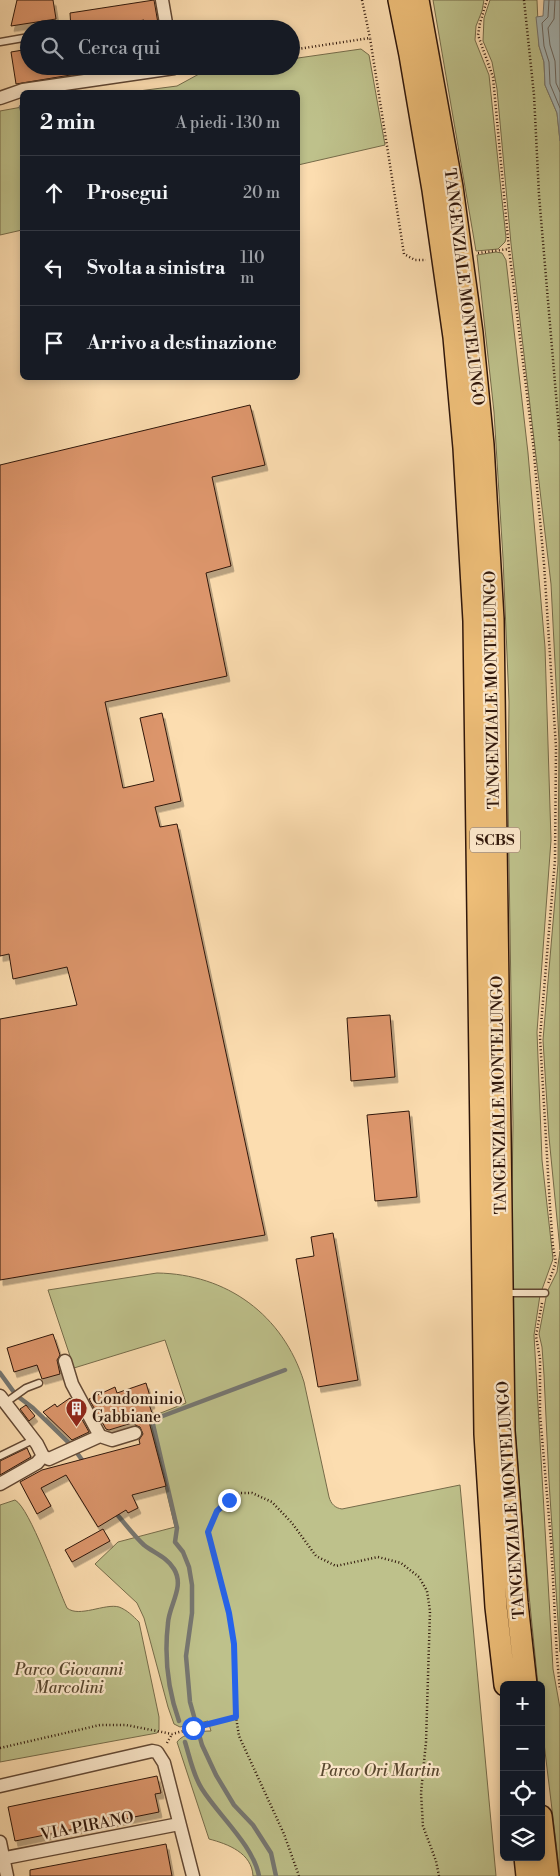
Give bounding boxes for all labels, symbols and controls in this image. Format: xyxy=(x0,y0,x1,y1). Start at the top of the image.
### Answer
search box xyxy=(20,20,300,75)
icon: search xyxy=(38,34,66,62)
text: Cerca qui xyxy=(78,36,161,60)
text: 2 min xyxy=(40,110,95,136)
text: A piedi · 130 m xyxy=(176,113,280,133)
street label: TANGENZIALE MONTELUNGO xyxy=(440,167,488,407)
icon: ahead xyxy=(40,179,68,207)
text: Prosegui xyxy=(87,181,168,205)
text: 20 m xyxy=(243,183,280,203)
text: 110 m xyxy=(240,248,265,288)
icon: left xyxy=(40,254,68,282)
text: Svolta a sinistra xyxy=(87,256,225,280)
icon: arrive xyxy=(40,329,68,357)
text: Arrivo a destinazione xyxy=(87,331,277,355)
street label: TANGENZIALE MONTELUNGO xyxy=(480,570,504,810)
road number: SCBS xyxy=(470,828,520,852)
street label: TANGENZIALE MONTELUNGO xyxy=(487,975,511,1215)
street label: TANGENZIALE MONTELUNGO xyxy=(493,1380,529,1620)
place label: Condominio Gabbiane xyxy=(92,1389,183,1427)
building icon: Condominio Gabbiane xyxy=(64,1396,88,1427)
route end xyxy=(218,1489,241,1512)
park label: Parco Giovanni Marcolini xyxy=(14,1660,123,1698)
map controls xyxy=(500,1681,545,1861)
button: + xyxy=(500,1681,545,1726)
route start xyxy=(182,1717,205,1740)
button: − xyxy=(500,1726,545,1771)
park label: Parco Ori Martin xyxy=(319,1761,441,1781)
button: locate xyxy=(500,1771,545,1816)
street label: VIA PIRANO xyxy=(38,1807,135,1845)
button: layers xyxy=(500,1816,545,1861)

